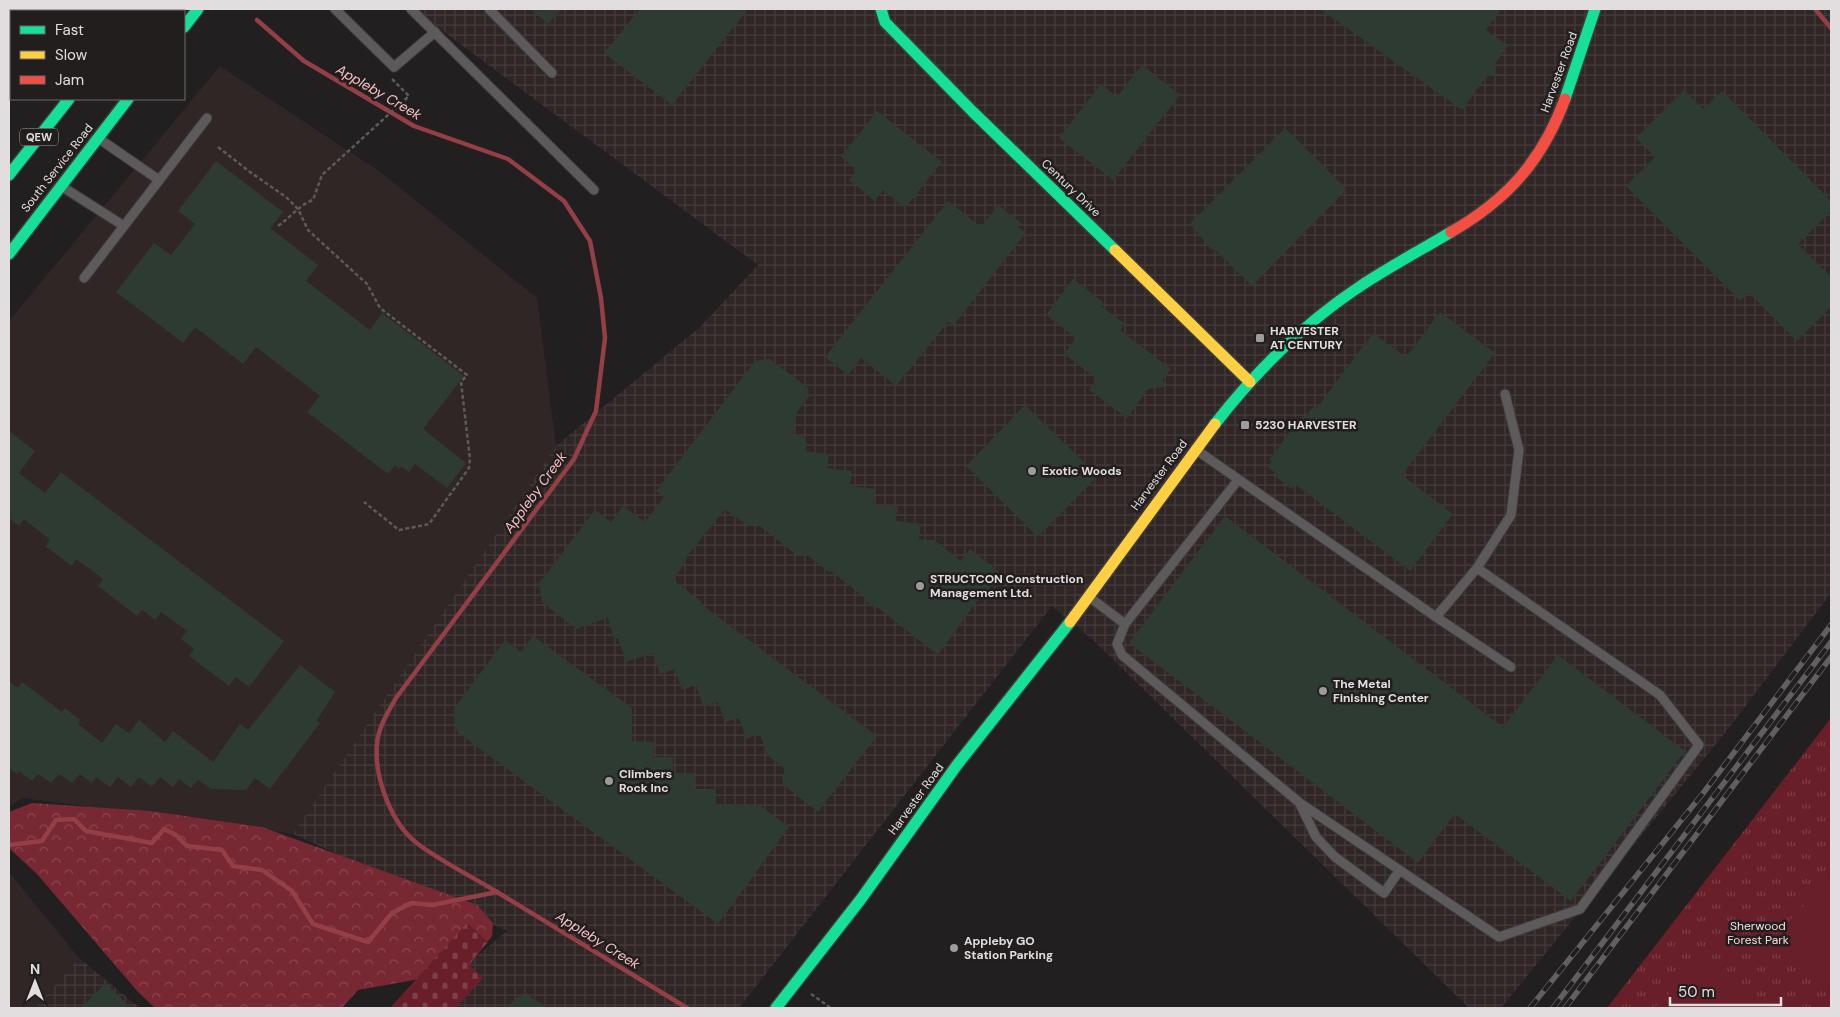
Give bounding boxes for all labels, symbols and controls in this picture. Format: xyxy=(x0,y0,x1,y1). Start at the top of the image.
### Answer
legend xyxy=(10,10,185,100)
text: Fast xyxy=(55,20,84,40)
street label: Harvester Road xyxy=(1537,29,1581,115)
text: Slow xyxy=(55,45,88,65)
water label: Appleby Creek xyxy=(332,60,426,124)
text: Jam xyxy=(55,70,84,90)
street label: South Service Road xyxy=(17,121,97,215)
road number: QEW xyxy=(20,128,58,146)
street label: Century Drive xyxy=(1038,156,1104,220)
place label: HARVESTER AT CENTURY xyxy=(1270,323,1343,353)
marker: HARVESTER AT CENTURY xyxy=(1254,332,1266,344)
place label: 5230 HARVESTER xyxy=(1255,417,1357,433)
marker: 5230 HARVESTER xyxy=(1239,419,1251,431)
street label: Harvester Road xyxy=(1127,436,1191,514)
water label: Appleby Creek xyxy=(499,447,571,537)
place label: Exotic Woods xyxy=(1042,463,1122,479)
marker: Exotic Woods xyxy=(1026,465,1038,477)
place label: STRUCTCON Construction Management Ltd. xyxy=(930,571,1083,601)
marker: STRUCTCON Construction Management Ltd. xyxy=(914,580,926,592)
place label: The Metal Finishing Center xyxy=(1333,676,1429,706)
marker: The Metal Finishing Center xyxy=(1317,685,1329,697)
street label: Harvester Road xyxy=(885,760,947,838)
place label: Climbers Rock Inc xyxy=(619,766,672,796)
marker: Climbers Rock Inc xyxy=(603,775,615,787)
water label: Appleby Creek xyxy=(552,906,644,973)
park label: Sherwood Forest Park xyxy=(1727,918,1789,948)
place label: Appleby GO Station Parking xyxy=(964,933,1053,963)
marker: Appleby GO Station Parking xyxy=(948,942,960,954)
north arrow xyxy=(10,957,60,1007)
text: N xyxy=(30,960,40,978)
scale bar xyxy=(1670,974,1781,1006)
text: 50 m xyxy=(1678,982,1715,1002)

